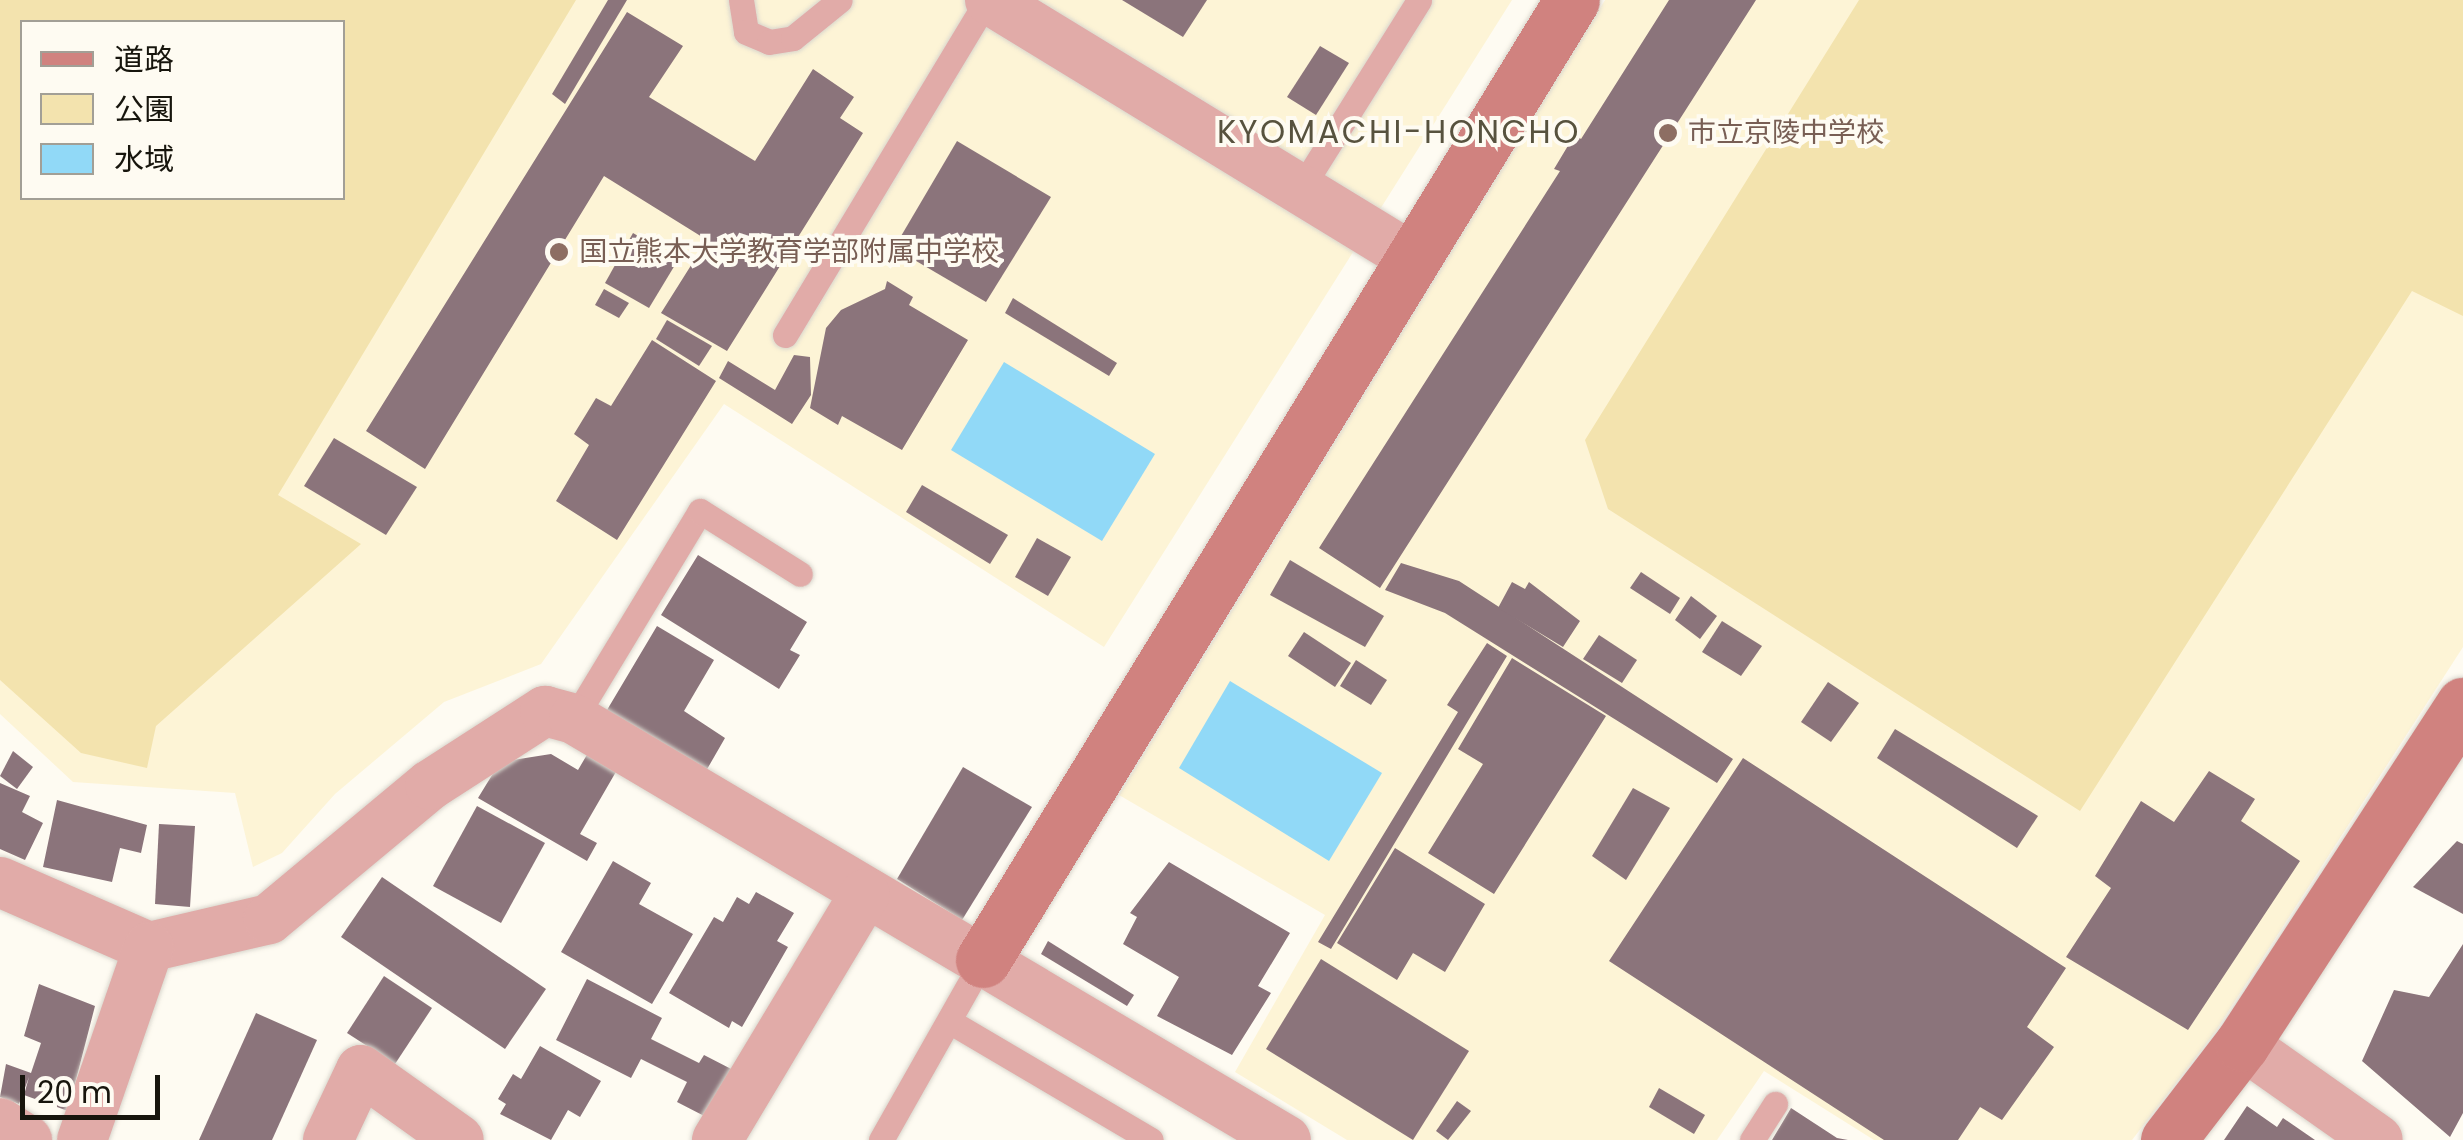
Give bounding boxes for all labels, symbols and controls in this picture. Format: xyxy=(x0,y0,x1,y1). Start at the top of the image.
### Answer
legend xyxy=(20,20,345,200)
text: 道路 xyxy=(114,38,174,81)
text: 公園 xyxy=(114,88,174,131)
district label: KYOMACHI-HONCHO xyxy=(1217,113,1581,151)
place label: 市立京陵中学校 xyxy=(1688,116,1884,150)
marker: 市立京陵中学校 xyxy=(1657,122,1679,144)
text: 水域 xyxy=(114,138,174,181)
place label: 国立熊本大学教育学部附属中学校 xyxy=(579,235,999,269)
marker: 国立熊本大学教育学部附属中学校 xyxy=(548,241,570,263)
scale bar xyxy=(25,1055,165,1117)
text: 20 m xyxy=(37,1071,112,1114)

